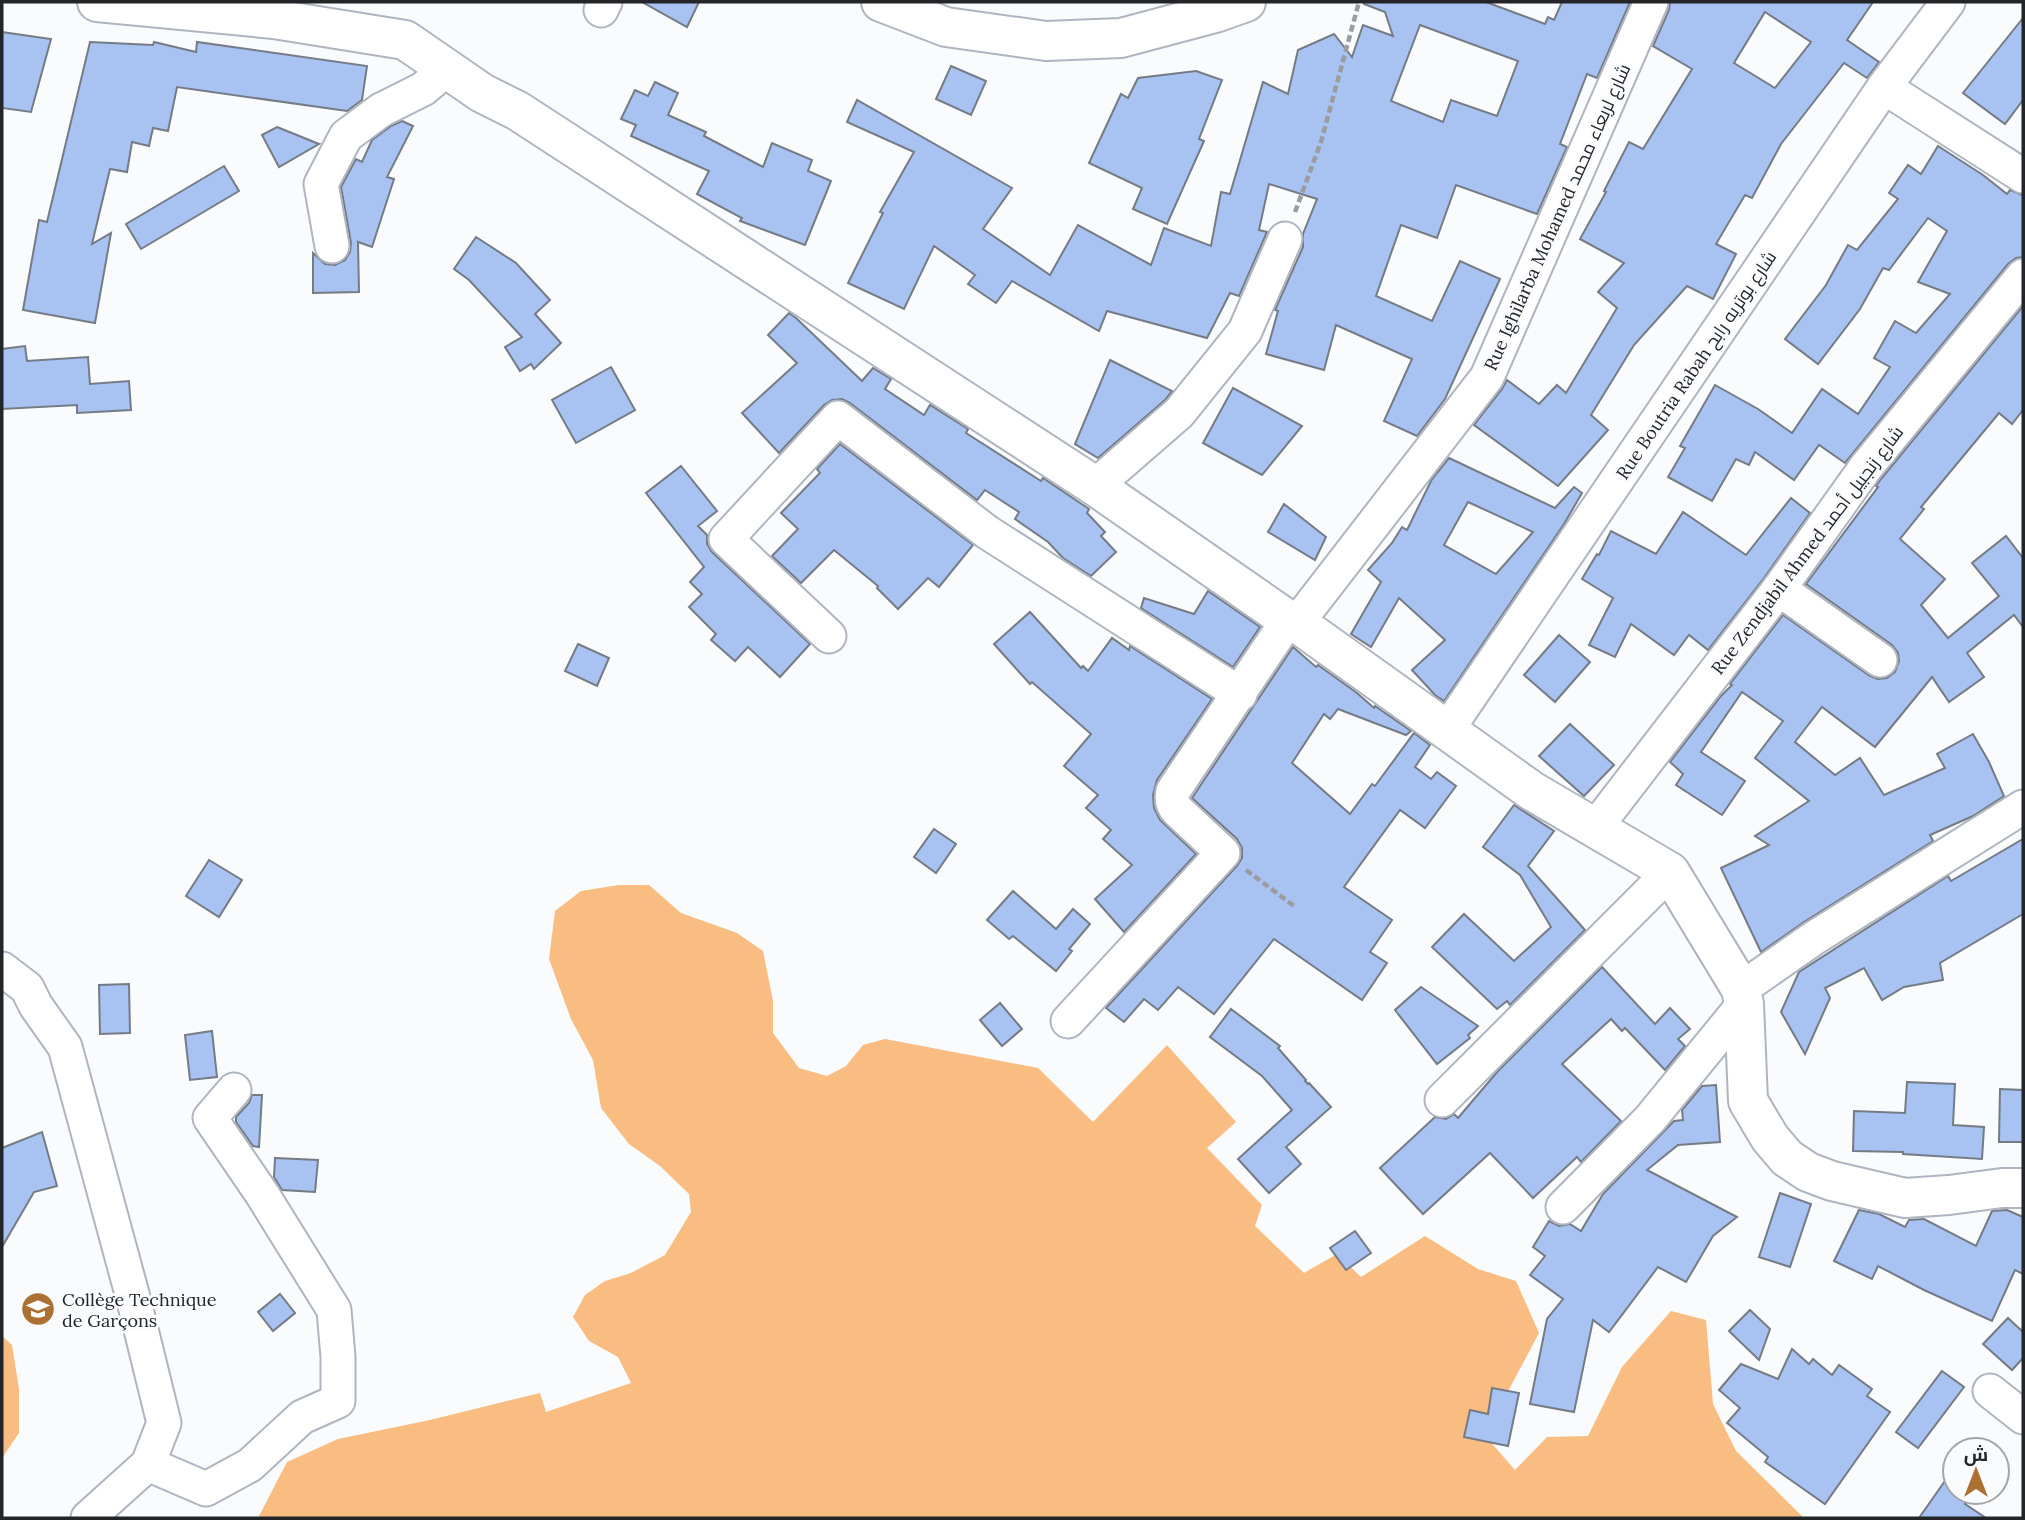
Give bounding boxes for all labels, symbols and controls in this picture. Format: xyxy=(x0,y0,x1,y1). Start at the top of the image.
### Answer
street label: Rue Ighilarba Mohamed شارع لربعاء محمد xyxy=(1479,60,1636,374)
street label: Rue Boutria Rabah شارع بوتريه رابح xyxy=(1611,246,1782,484)
street label: Rue Zendjabil Ahmed شارع زنجبيل أحمد xyxy=(1706,421,1909,680)
place label: Collège Technique de Garçons xyxy=(62,1288,217,1332)
school or university icon: Collège Technique de Garçons xyxy=(19,1290,57,1328)
north arrow xyxy=(1941,1436,2011,1506)
text: ش xyxy=(1964,1442,1988,1466)

